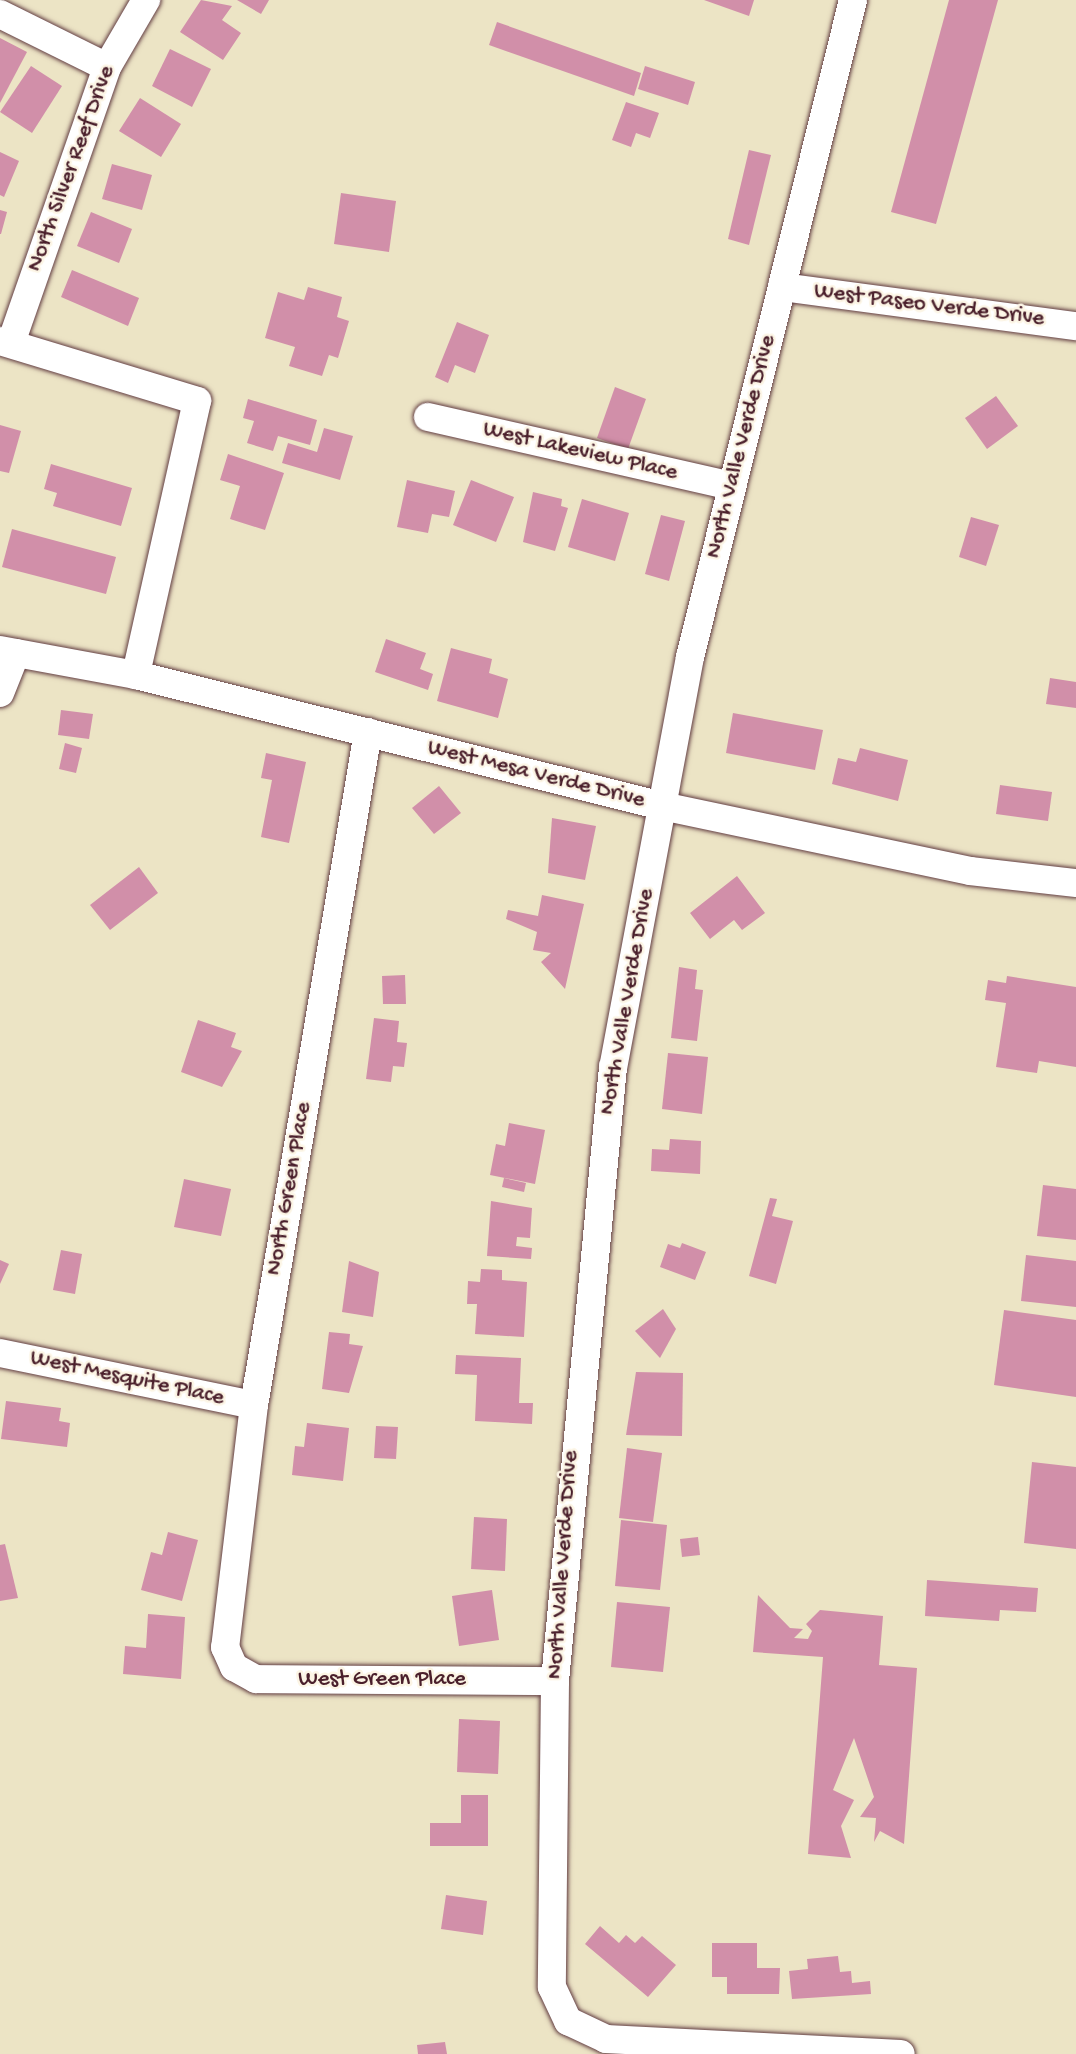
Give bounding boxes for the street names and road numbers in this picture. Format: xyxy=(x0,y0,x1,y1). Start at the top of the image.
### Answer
street label: North Silver Reef Drive xyxy=(22,62,122,276)
street label: West Paseo Verde Drive xyxy=(812,278,1046,334)
street label: North Valle Verde Drive xyxy=(701,333,783,561)
street label: West Lakeview Place xyxy=(480,416,680,488)
street label: West Mesa Verde Drive xyxy=(424,735,648,815)
street label: North Valle Verde Drive xyxy=(595,887,661,1117)
street label: North Green Place xyxy=(261,1100,319,1278)
street label: West Mesquite Place xyxy=(28,1345,226,1413)
street label: North Valle Verde Drive xyxy=(542,1450,586,1680)
street label: West Green Place xyxy=(298,1666,466,1694)

